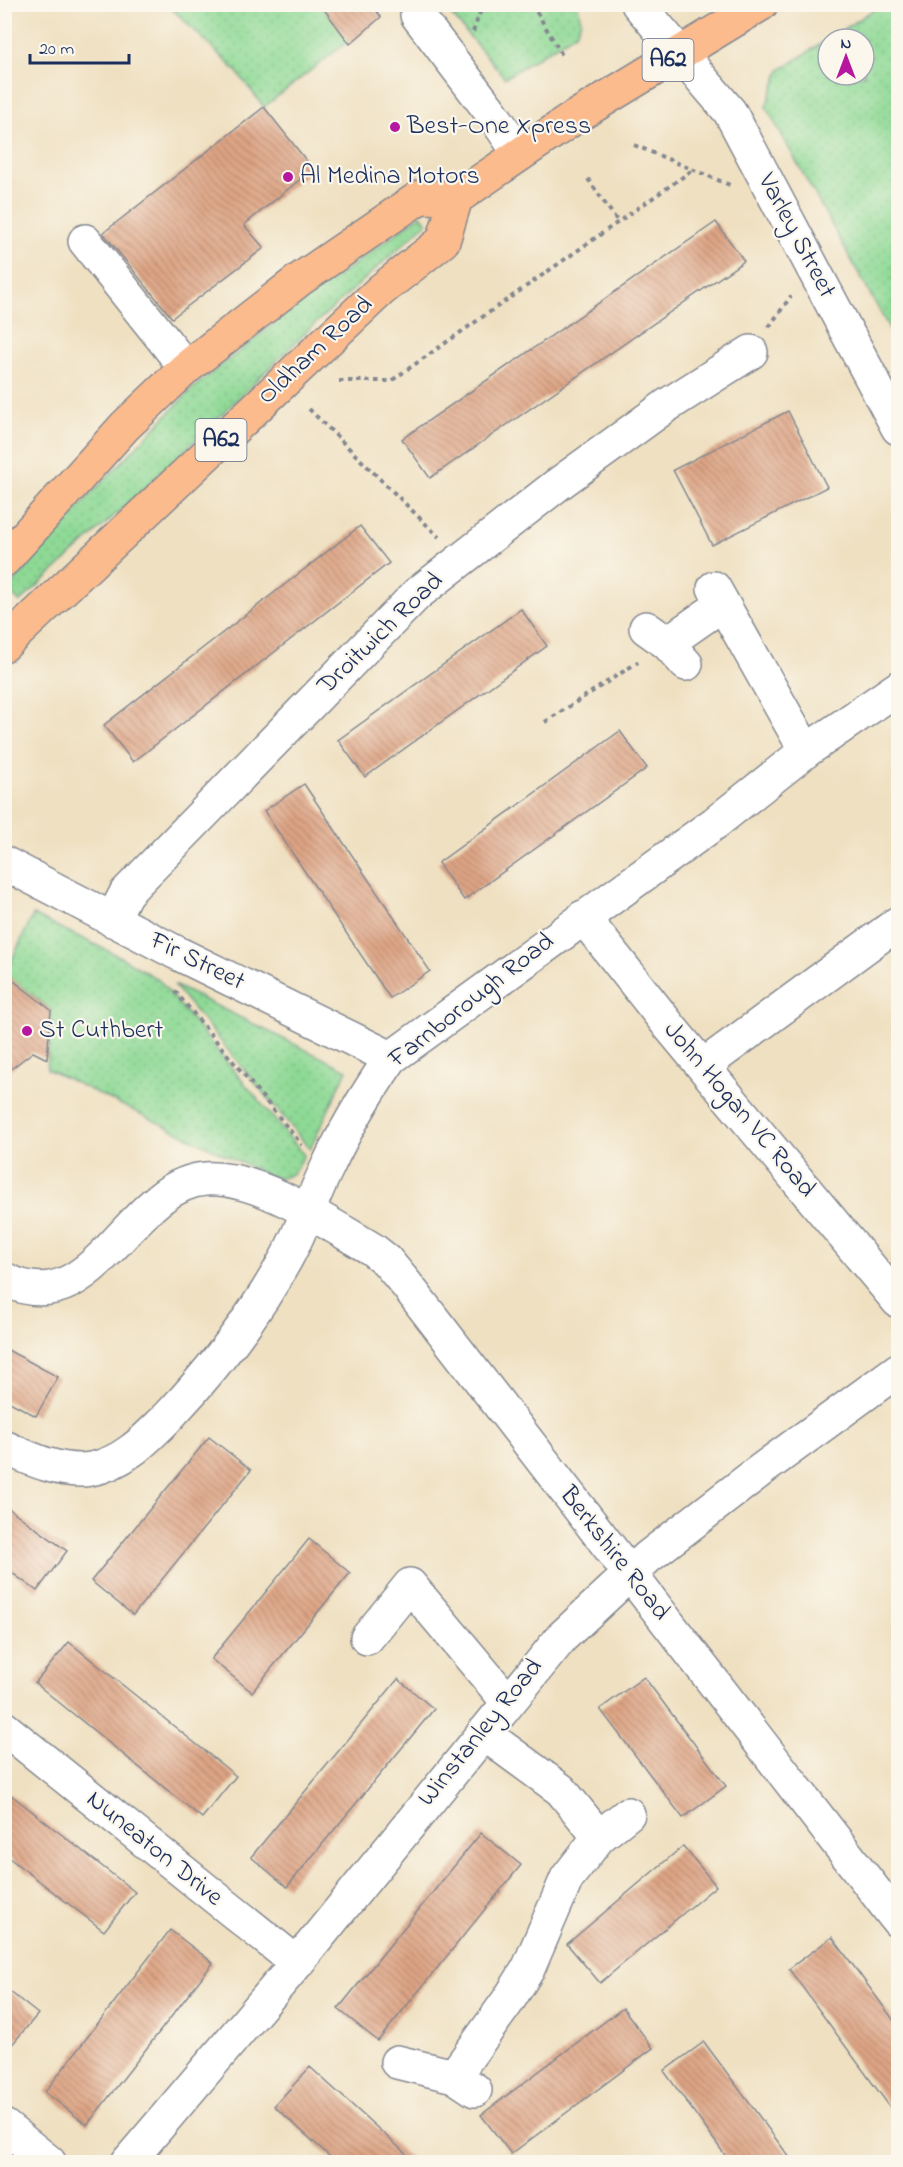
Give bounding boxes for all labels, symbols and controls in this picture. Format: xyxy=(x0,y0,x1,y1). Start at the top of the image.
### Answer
scale bar xyxy=(30,27,129,65)
north arrow xyxy=(816,27,876,87)
text: N xyxy=(841,32,852,56)
text: 20 m xyxy=(39,37,74,63)
road number: A62 xyxy=(642,39,694,81)
place label: Best-One Xpress xyxy=(406,108,591,146)
marker: Best-One Xpress xyxy=(388,120,402,134)
place label: Al Medina Motors xyxy=(300,158,480,196)
street label: Varley Street xyxy=(747,166,845,306)
marker: Al Medina Motors xyxy=(281,170,295,184)
street label: Oldham Road xyxy=(250,287,383,415)
road number: A62 xyxy=(196,419,246,461)
street label: Droitwich Road xyxy=(309,564,453,705)
street label: Fir Street xyxy=(142,922,251,1001)
street label: Farnborough Road xyxy=(380,924,563,1079)
place label: St Cuthbert xyxy=(39,1012,164,1050)
street label: John Hogan VC Road xyxy=(654,1013,825,1207)
marker: St Cuthbert xyxy=(20,1024,34,1038)
street label: Berkshire Road xyxy=(549,1478,679,1630)
street label: Winstanley Road xyxy=(409,1650,553,1815)
street label: Nuneaton Drive xyxy=(77,1782,231,1916)

